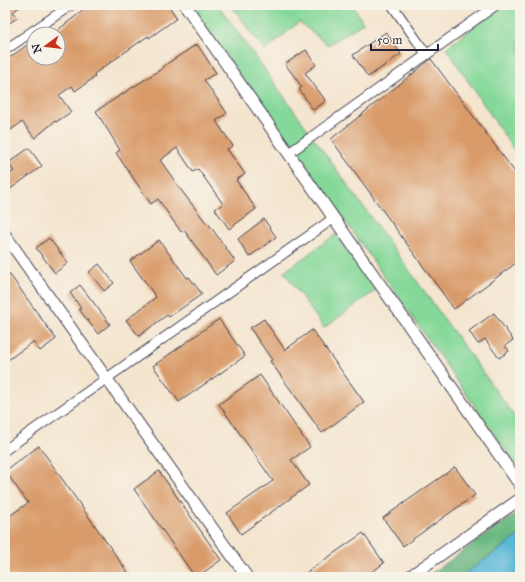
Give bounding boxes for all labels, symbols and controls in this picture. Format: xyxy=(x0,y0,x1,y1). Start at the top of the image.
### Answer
north arrow xyxy=(26,26,66,66)
scale bar xyxy=(371,26,438,52)
text: 50 m xyxy=(377,33,402,47)
text: N xyxy=(29,42,44,55)

